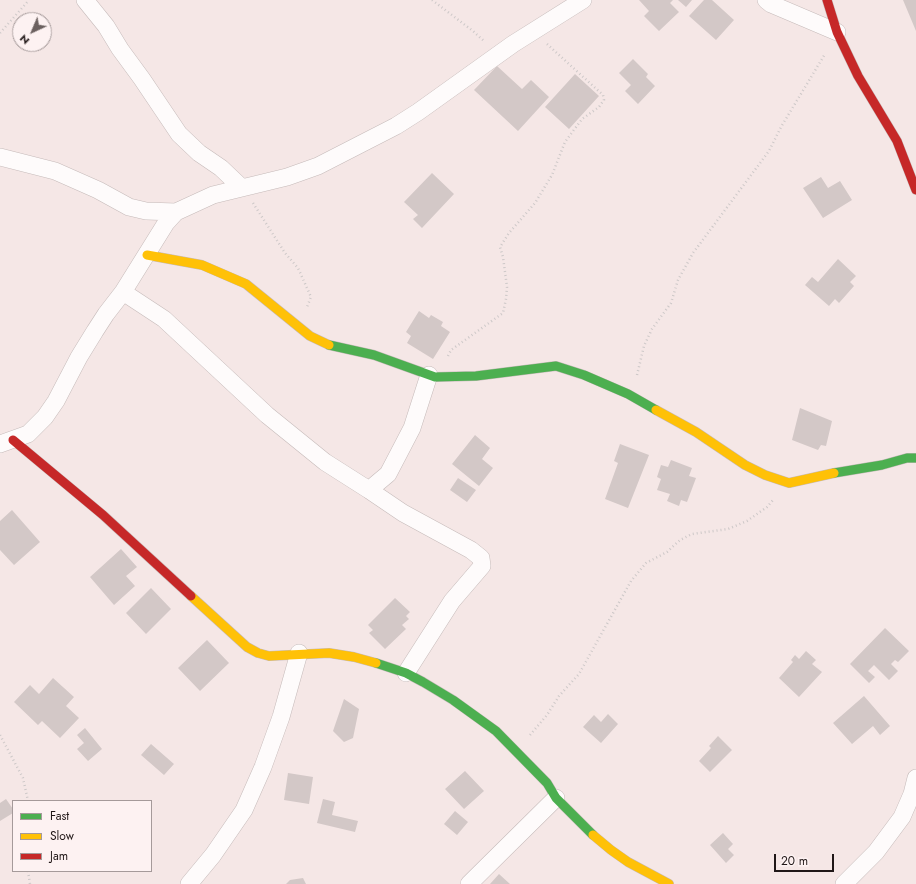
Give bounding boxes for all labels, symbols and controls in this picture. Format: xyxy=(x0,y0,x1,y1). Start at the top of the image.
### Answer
north arrow xyxy=(12,12,52,52)
text: N xyxy=(16,31,33,49)
legend xyxy=(12,800,152,872)
text: Fast xyxy=(50,807,69,825)
text: Slow xyxy=(50,827,74,845)
scale bar xyxy=(776,846,836,872)
text: Jam xyxy=(50,847,68,865)
text: 20 m xyxy=(781,852,808,870)

